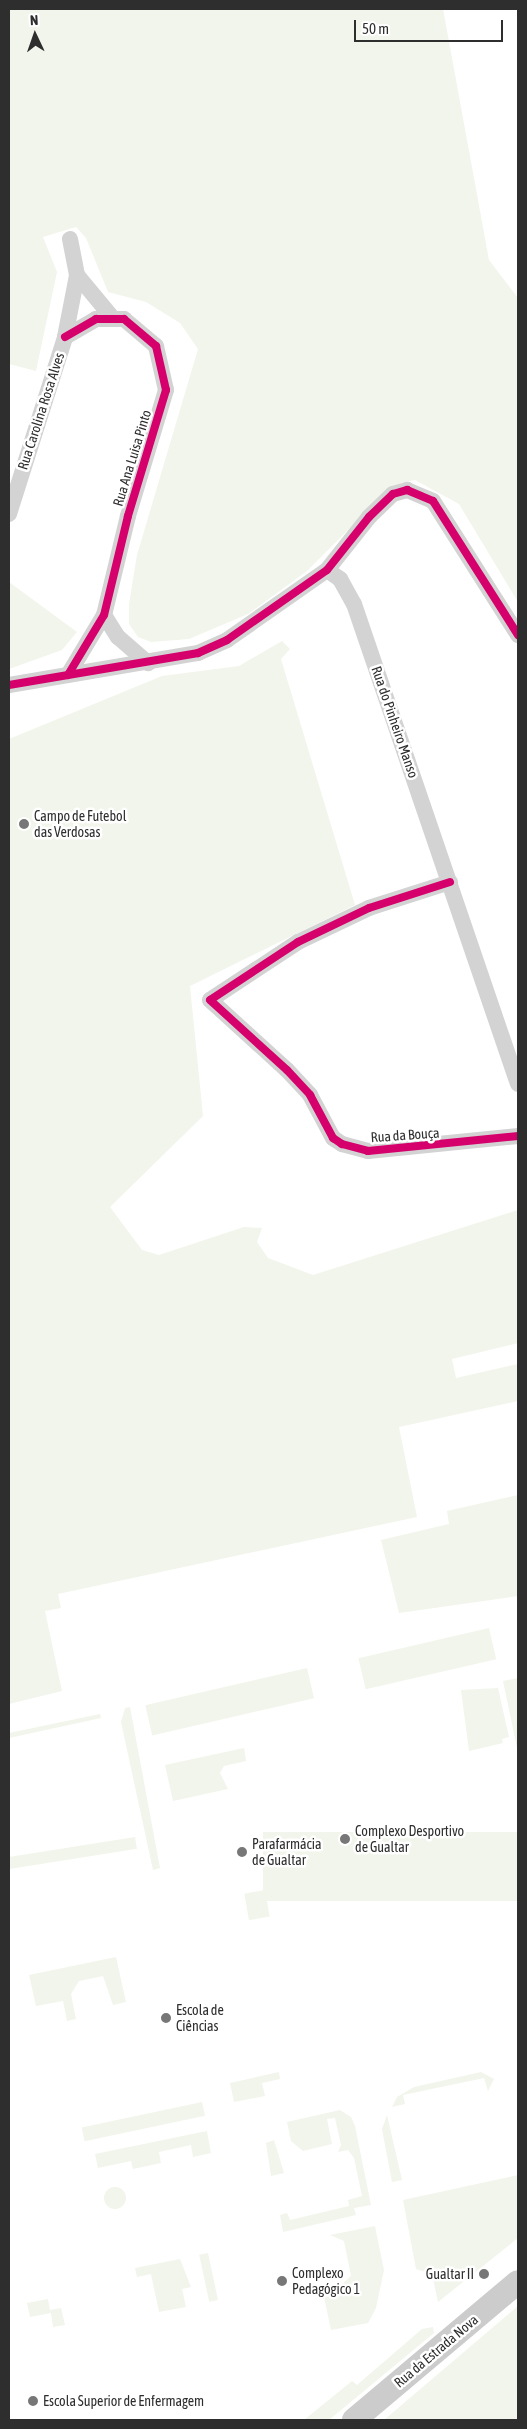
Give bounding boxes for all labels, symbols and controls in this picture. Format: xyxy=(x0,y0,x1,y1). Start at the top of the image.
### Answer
north arrow xyxy=(10,10,60,60)
scale bar xyxy=(357,10,506,42)
text: N xyxy=(30,12,39,28)
text: 50 m xyxy=(362,20,389,37)
street label: Rua Carolina Rosa Alves xyxy=(14,350,68,472)
street label: Rua Ana Luisa Pinto xyxy=(109,408,155,508)
street label: Rua do Pinheiro Manso xyxy=(368,664,422,780)
place label: Campo de Futebol das Verdosas xyxy=(34,808,126,840)
marker: Campo de Futebol das Verdosas xyxy=(18,818,30,830)
street label: Rua da Bouça xyxy=(370,1124,440,1146)
place label: Complexo Desportivo de Gualtar xyxy=(355,1823,464,1855)
marker: Complexo Desportivo de Gualtar xyxy=(339,1833,351,1845)
place label: Parafarmácia de Gualtar xyxy=(252,1836,321,1868)
marker: Parafarmácia de Gualtar xyxy=(236,1846,248,1858)
place label: Escola de Ciências xyxy=(176,2002,224,2034)
marker: Escola de Ciências xyxy=(160,2012,172,2024)
place label: Complexo Pedagógico 1 xyxy=(292,2265,360,2298)
place label: Gualtar II xyxy=(426,2266,474,2282)
marker: Gualtar II xyxy=(478,2268,490,2280)
marker: Complexo Pedagógico 1 xyxy=(276,2275,288,2287)
street label: Rua da Estrada Nova xyxy=(391,2311,481,2391)
place label: Escola Superior de Enfermagem xyxy=(43,2393,204,2409)
marker: Escola Superior de Enfermagem xyxy=(27,2395,39,2407)

